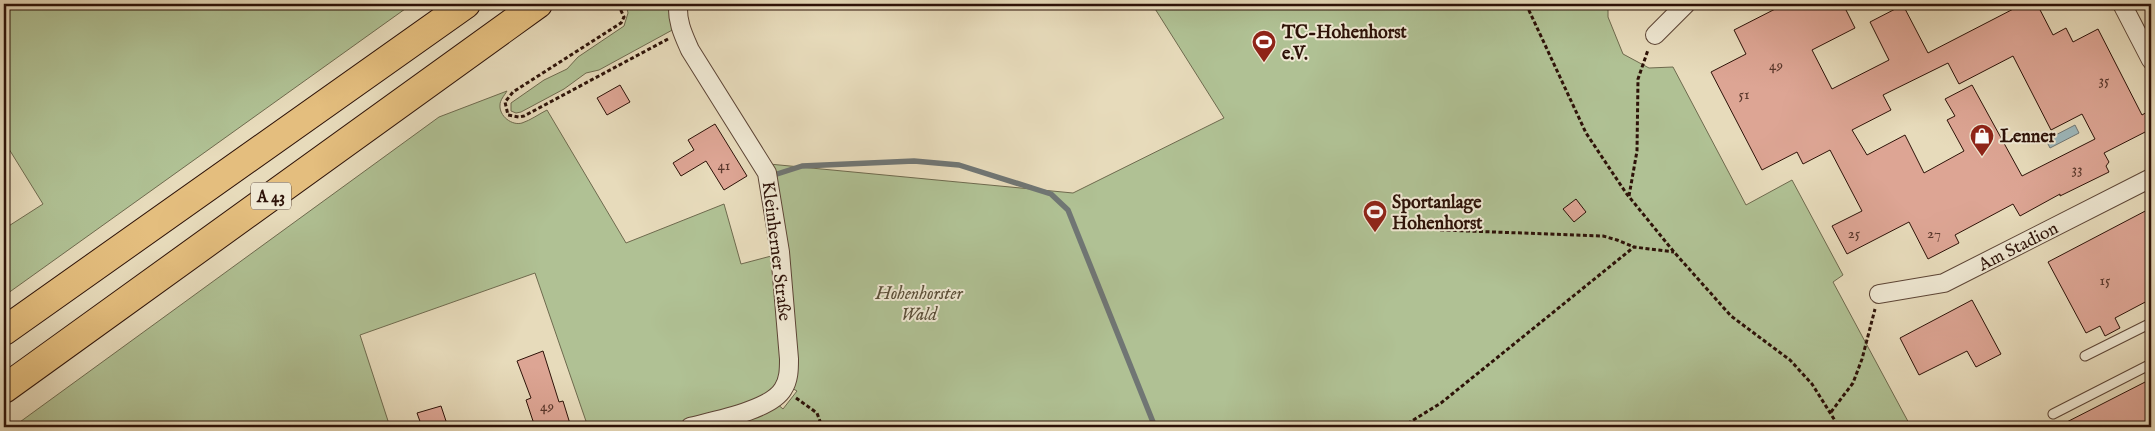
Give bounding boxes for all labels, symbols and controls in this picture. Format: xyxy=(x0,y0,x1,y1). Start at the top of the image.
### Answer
place label: TC-Hohenhorst e.V. xyxy=(1281,22,1408,66)
sports icon: TC-Hohenhorst e.V. xyxy=(1251,29,1277,63)
house number: 49 xyxy=(1769,56,1783,75)
house number: 35 xyxy=(2098,71,2110,90)
house number: 51 xyxy=(1738,85,1750,104)
shop icon: Lenner xyxy=(1969,123,1995,157)
place label: Lenner xyxy=(2000,126,2056,149)
house number: 41 xyxy=(718,156,730,175)
house number: 33 xyxy=(2071,160,2083,179)
street label: Kleinherner Straße xyxy=(756,180,795,322)
road number: A 43 xyxy=(251,182,291,210)
place label: Sportanlage Hohenhorst xyxy=(1392,192,1483,236)
sports icon: Sportanlage Hohenhorst xyxy=(1362,199,1388,233)
street label: Am Stadion xyxy=(1974,217,2063,278)
house number: 25 xyxy=(1848,224,1861,243)
house number: 27 xyxy=(1927,224,1941,243)
house number: 15 xyxy=(2099,271,2111,290)
park label: Hohenhorster Wald xyxy=(874,283,963,327)
house number: 49 xyxy=(540,397,554,416)

